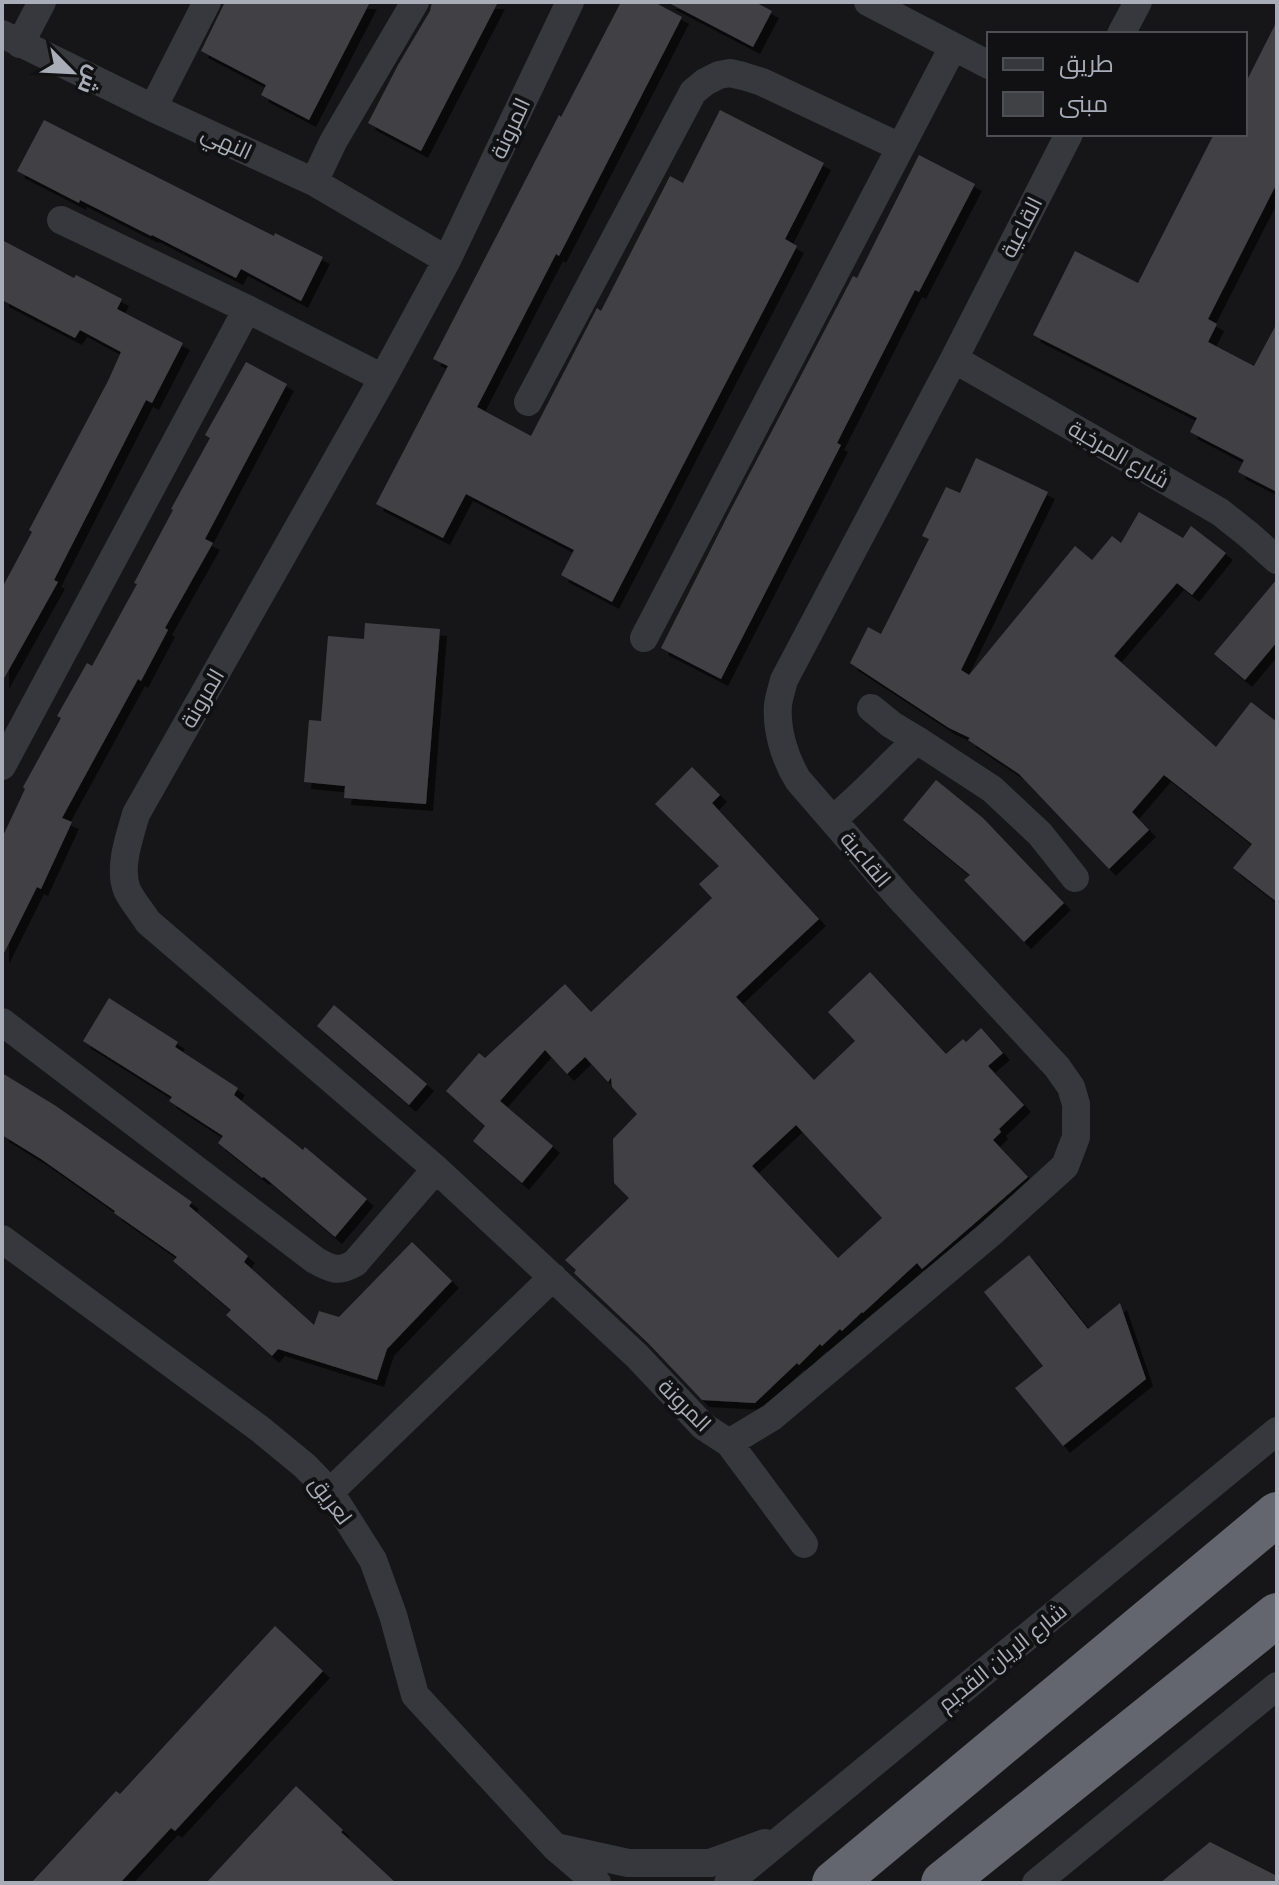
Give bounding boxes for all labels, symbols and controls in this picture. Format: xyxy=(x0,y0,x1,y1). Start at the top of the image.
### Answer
north arrow xyxy=(32,32,112,112)
legend xyxy=(987,32,1247,136)
text: طريق xyxy=(1059,49,1114,79)
text: ش xyxy=(72,62,108,98)
text: مبنى xyxy=(1059,89,1108,119)
street label: المرونة xyxy=(485,94,536,163)
street label: النهي xyxy=(196,119,256,168)
street label: القاعية xyxy=(995,192,1048,262)
street label: شارع المرخية xyxy=(1063,415,1174,495)
street label: المرونة xyxy=(175,664,230,733)
street label: القاعية xyxy=(834,826,897,893)
street label: المرونة xyxy=(652,1373,717,1438)
street label: لعريق xyxy=(304,1471,358,1530)
street label: شارع الريان القديم xyxy=(932,1597,1073,1719)

